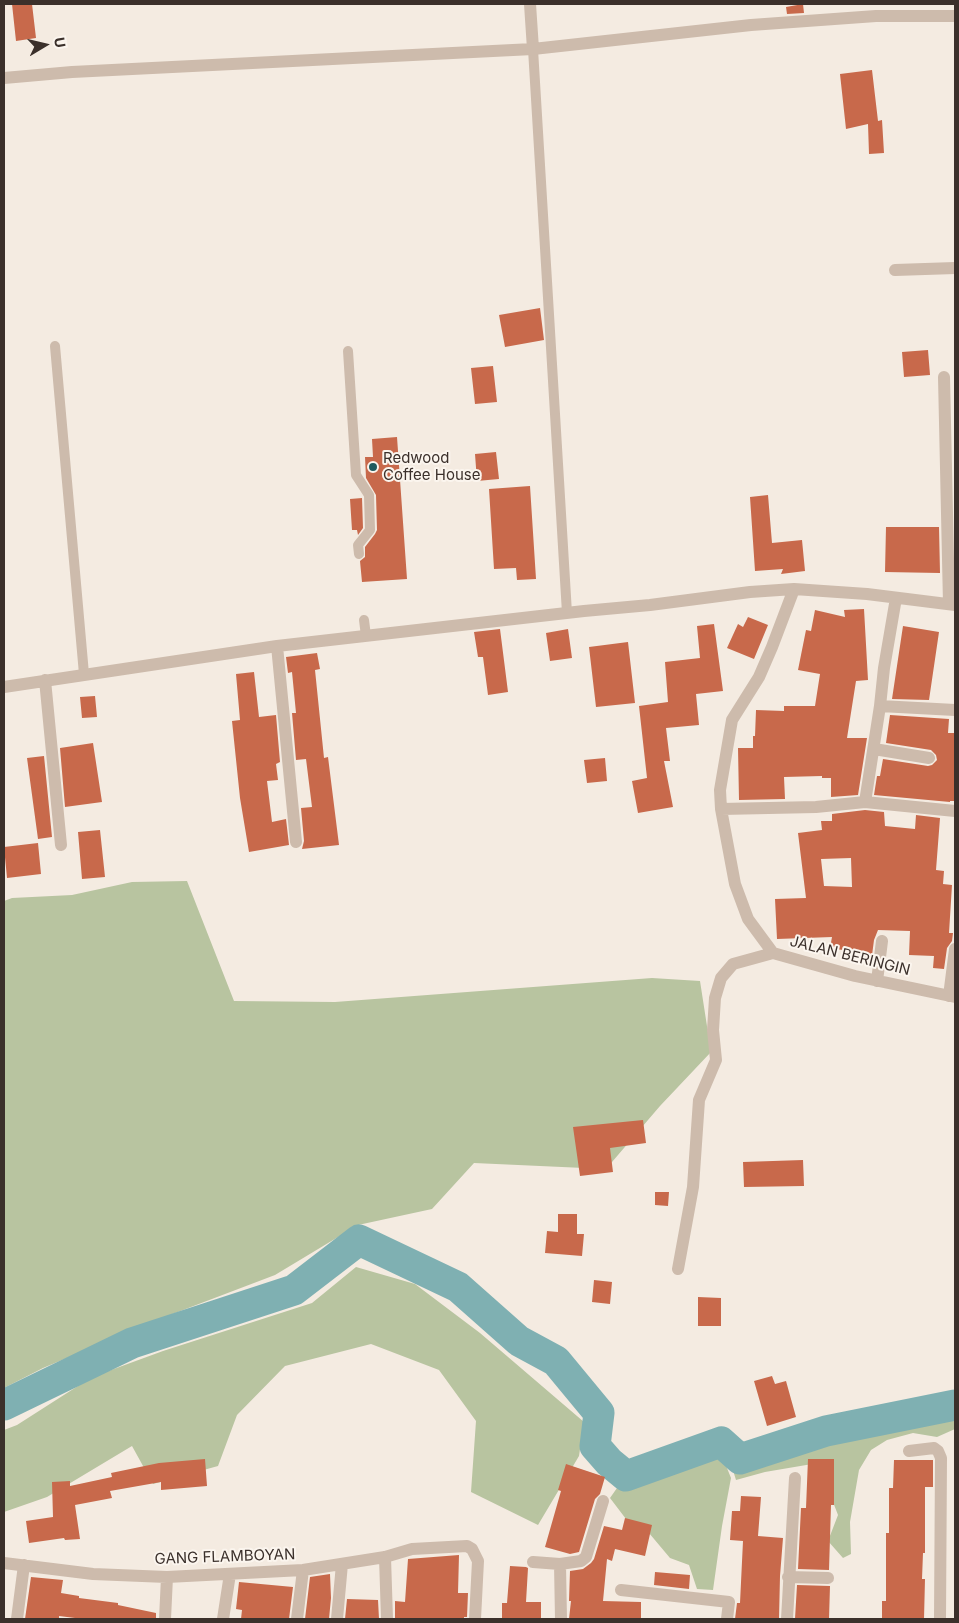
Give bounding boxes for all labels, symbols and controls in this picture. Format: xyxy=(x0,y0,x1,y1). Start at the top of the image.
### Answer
north arrow xyxy=(20,20,70,70)
text: U xyxy=(51,36,70,49)
place label: Redwood Coffee House xyxy=(383,449,480,484)
marker: Redwood Coffee House xyxy=(367,461,379,473)
street label: JALAN BERINGIN xyxy=(788,932,912,980)
street label: GANG FLAMBOYAN xyxy=(154,1546,296,1568)

